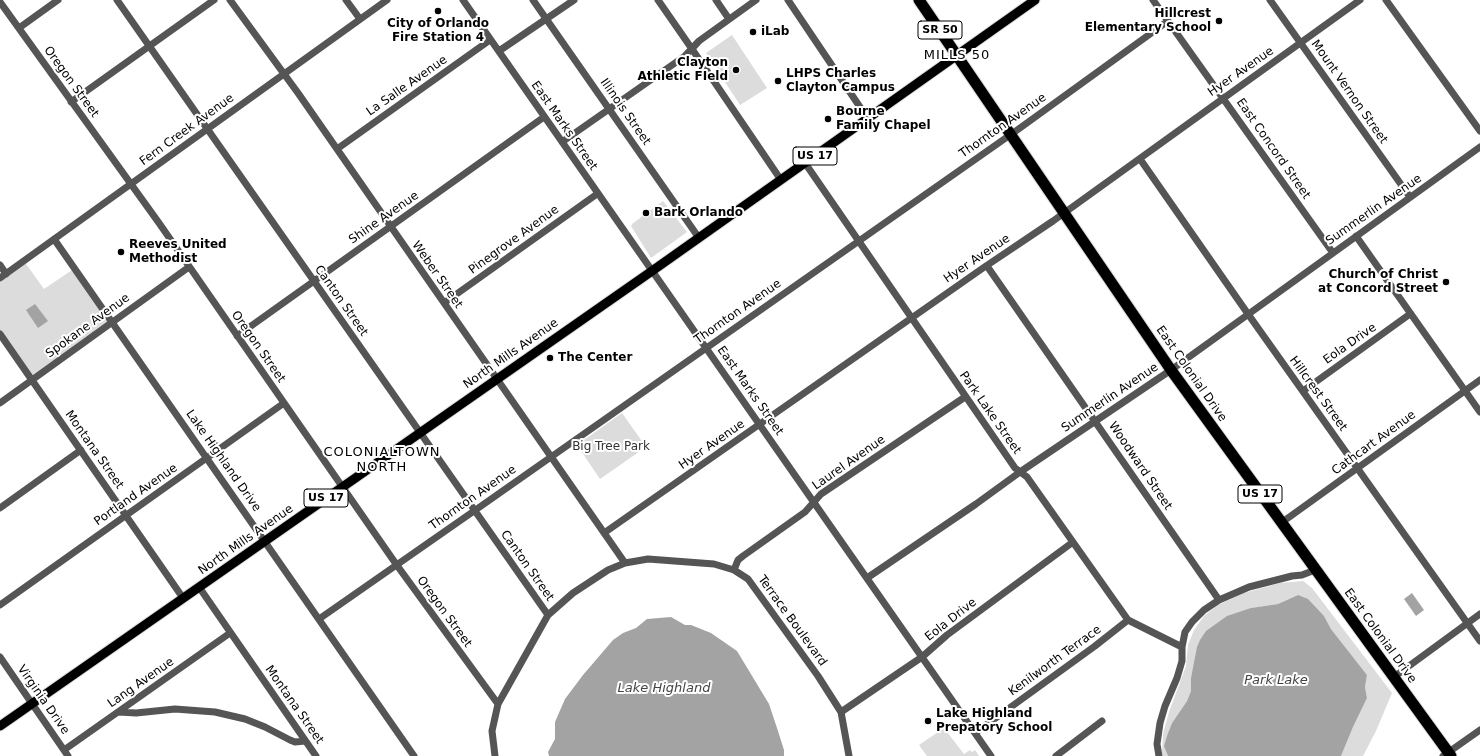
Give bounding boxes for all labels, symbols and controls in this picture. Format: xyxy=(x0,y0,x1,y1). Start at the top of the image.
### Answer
marker: City of Orlando Fire Station 4 xyxy=(433,6,443,16)
place label: Hillcrest Elementary School xyxy=(1085,7,1211,35)
marker: Hillcrest Elementary School xyxy=(1214,16,1224,26)
place label: City of Orlando Fire Station 4 xyxy=(387,17,489,45)
road number: SR 50 xyxy=(918,21,962,39)
place label: iLab xyxy=(761,25,789,39)
marker: iLab xyxy=(748,27,758,37)
street label: Mount Vernon Street xyxy=(1308,37,1390,147)
street label: Oregon Street xyxy=(40,44,102,120)
street label: Hyer Avenue xyxy=(1205,44,1277,100)
district label: MILLS 50 xyxy=(924,48,990,64)
street label: La Salle Avenue xyxy=(364,53,450,119)
place label: Clayton Athletic FIeld xyxy=(638,56,728,84)
marker: Clayton Athletic FIeld xyxy=(731,65,741,75)
place label: LHPS Charles Clayton Campus xyxy=(786,67,895,95)
street label: Illinois Street xyxy=(597,76,653,148)
marker: LHPS Charles Clayton Campus xyxy=(773,76,783,86)
street label: East Marks Street xyxy=(528,79,600,173)
street label: Fern Creek Avenue xyxy=(137,91,237,169)
street label: Thornton Avenue xyxy=(957,91,1049,161)
street label: East Concord Street xyxy=(1233,96,1313,202)
place label: Bourne Family Chapel xyxy=(836,105,931,133)
marker: Bourne Family Chapel xyxy=(823,114,833,124)
road number: US 17 xyxy=(793,147,837,165)
street label: Summerlin Avenue xyxy=(1323,172,1425,248)
street label: Shine Avenue xyxy=(346,189,422,247)
street label: Pinegrove Avenue xyxy=(466,202,562,278)
place label: Bark Orlando xyxy=(654,206,743,220)
marker: Bark Orlando xyxy=(641,208,651,218)
street label: Hyer Avenue xyxy=(941,232,1013,286)
place label: Reeves United Methodist xyxy=(129,238,227,266)
street label: Weber Street xyxy=(409,239,465,311)
marker: Reeves United Methodist xyxy=(116,247,126,257)
street label: Canton Street xyxy=(311,263,371,339)
place label: Church of Christ at Concord Street xyxy=(1318,268,1438,296)
street label: Thornton Avenue xyxy=(692,277,784,347)
marker: Church of Christ at Concord Street xyxy=(1441,277,1451,287)
street label: Spokane Avenue xyxy=(43,291,133,361)
street label: Oregon Street xyxy=(228,308,288,386)
street label: North Mills Avenue xyxy=(461,316,561,392)
street label: Eola Drive xyxy=(1321,320,1379,368)
street label: East Colonial Drive xyxy=(1153,323,1229,425)
street label: East Marks Street xyxy=(714,344,786,438)
place label: The Center xyxy=(558,351,632,365)
marker: The Center xyxy=(545,353,555,363)
street label: Hillcrest Street xyxy=(1286,354,1350,434)
street label: Summerlin Avenue xyxy=(1059,360,1161,436)
street label: Park Lake Street xyxy=(956,369,1024,457)
street label: Lake Highland Drive xyxy=(182,407,264,515)
street label: Montana Street xyxy=(62,408,126,492)
street label: Cathcart Avenue xyxy=(1329,408,1419,478)
street label: Hyer Avenue xyxy=(676,417,748,473)
street label: Woodward Street xyxy=(1105,419,1175,513)
street label: Laurel Avenue xyxy=(810,433,888,493)
park label: Big Tree Park xyxy=(572,440,650,454)
district label: COLONIALTOWN NORTH xyxy=(324,445,440,476)
street label: Portland Avenue xyxy=(92,461,180,529)
street label: Thornton Avenue xyxy=(427,463,519,533)
road number: US 17 xyxy=(1238,485,1282,503)
road number: US 17 xyxy=(304,489,348,507)
street label: North Mills Avenue xyxy=(196,502,296,578)
street label: Canton Street xyxy=(497,528,557,604)
street label: Terrace Boulevard xyxy=(754,573,830,669)
street label: Oregon Street xyxy=(413,574,475,650)
street label: East Colonial Drive xyxy=(1341,586,1419,686)
street label: Eola Drive xyxy=(922,595,980,645)
street label: Kenilworth Terrace xyxy=(1006,623,1104,699)
street label: Lang Avenue xyxy=(105,655,177,711)
street label: Virginia Drive xyxy=(14,663,72,737)
street label: Montana Street xyxy=(262,663,326,747)
water label: Park Lake xyxy=(1244,673,1308,689)
water label: Lake Highland xyxy=(618,681,710,697)
place label: Lake Highland Prepatory School xyxy=(936,707,1052,735)
marker: Lake Highland Prepatory School xyxy=(923,716,933,726)

